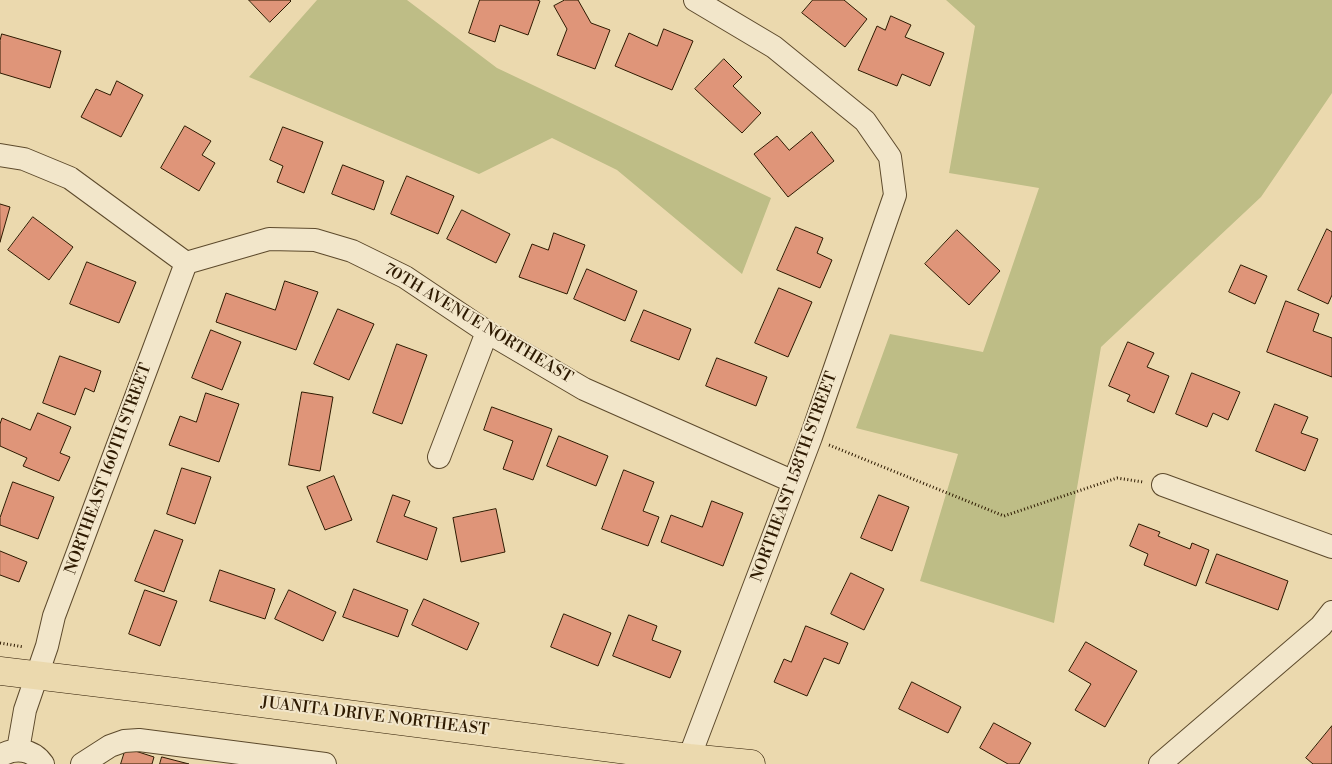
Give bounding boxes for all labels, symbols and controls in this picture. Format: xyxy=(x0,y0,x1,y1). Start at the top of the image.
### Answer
street label: 70TH AVENUE NORTHEAST xyxy=(380,260,576,388)
street label: NORTHEAST 160TH STREET xyxy=(62,361,156,577)
street label: NORTHEAST 158TH STREET xyxy=(748,369,842,585)
street label: JUANITA DRIVE NORTHEAST xyxy=(260,693,490,741)

